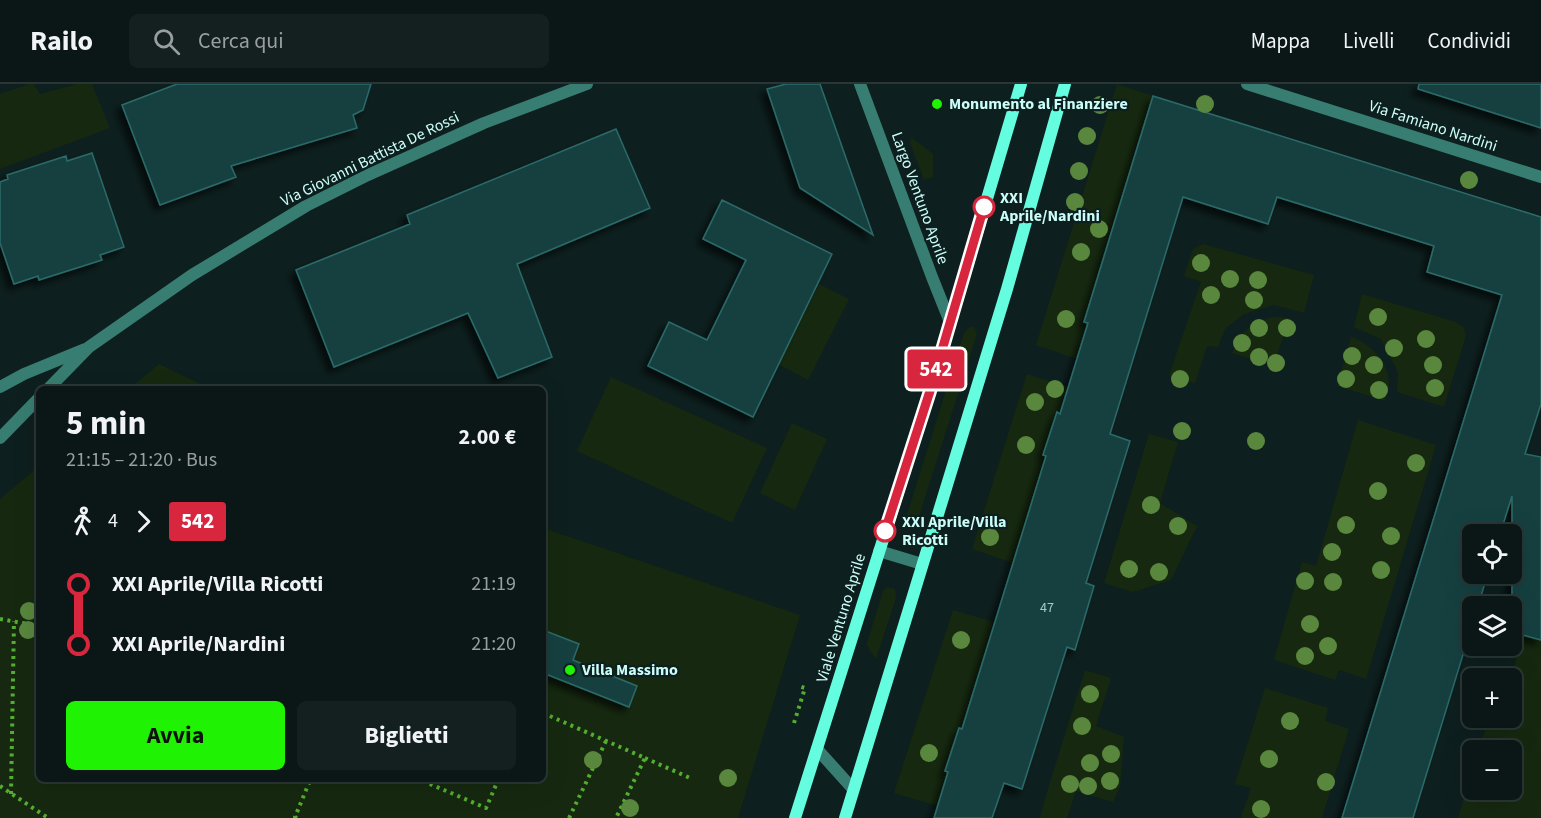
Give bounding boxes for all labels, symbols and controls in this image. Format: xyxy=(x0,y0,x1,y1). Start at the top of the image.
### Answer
search box xyxy=(129,14,549,68)
text: Railo xyxy=(30,21,93,61)
icon: search xyxy=(150,25,183,58)
text: Cerca qui xyxy=(198,25,284,57)
text: Mappa xyxy=(1251,26,1310,56)
text: Livelli xyxy=(1343,26,1395,56)
text: Condividi xyxy=(1428,26,1511,56)
place label: Monumento al Finanziere xyxy=(949,93,1128,115)
street label: Via Famiano Nardini xyxy=(1366,95,1500,157)
marker: Monumento al Finanziere xyxy=(930,97,944,111)
street label: Via Giovanni Battista De Rossi xyxy=(277,106,463,212)
street label: Largo Ventuno Aprile xyxy=(886,129,954,267)
place label: XXI Aprile/Nardini xyxy=(999,187,1100,227)
marker: XXI Aprile/Nardini xyxy=(973,196,995,218)
line badge: 542 xyxy=(902,350,970,388)
text: 542 xyxy=(919,354,953,384)
text: 5 min xyxy=(66,400,146,447)
text: 2.00 € xyxy=(459,421,516,453)
text: 21:15 – 21:20 · Bus xyxy=(66,446,217,474)
icon: walk xyxy=(66,505,99,538)
icon: forward xyxy=(127,505,160,538)
text: 542 xyxy=(181,506,214,536)
text: 4 xyxy=(108,507,118,535)
place label: XXI Aprile/Villa Ricotti xyxy=(902,511,1006,551)
marker: XXI Aprile/Villa Ricotti xyxy=(874,520,896,542)
map controls xyxy=(1462,524,1522,800)
button: locate xyxy=(1462,524,1522,584)
street label: Viale Ventuno Aprile xyxy=(811,551,871,685)
text: XXI Aprile/Villa Ricotti xyxy=(112,568,323,600)
text: 21:19 xyxy=(471,570,516,598)
button: layers xyxy=(1462,596,1522,656)
house number: 47 xyxy=(1040,598,1054,618)
text: XXI Aprile/Nardini xyxy=(112,628,285,660)
text: 21:20 xyxy=(471,630,516,658)
place label: Villa Massimo xyxy=(581,659,678,681)
marker: Villa Massimo xyxy=(563,663,577,677)
button: + xyxy=(1462,668,1522,728)
button: Avvia xyxy=(66,701,285,770)
button: Biglietti xyxy=(297,701,516,770)
button: − xyxy=(1462,740,1522,800)

